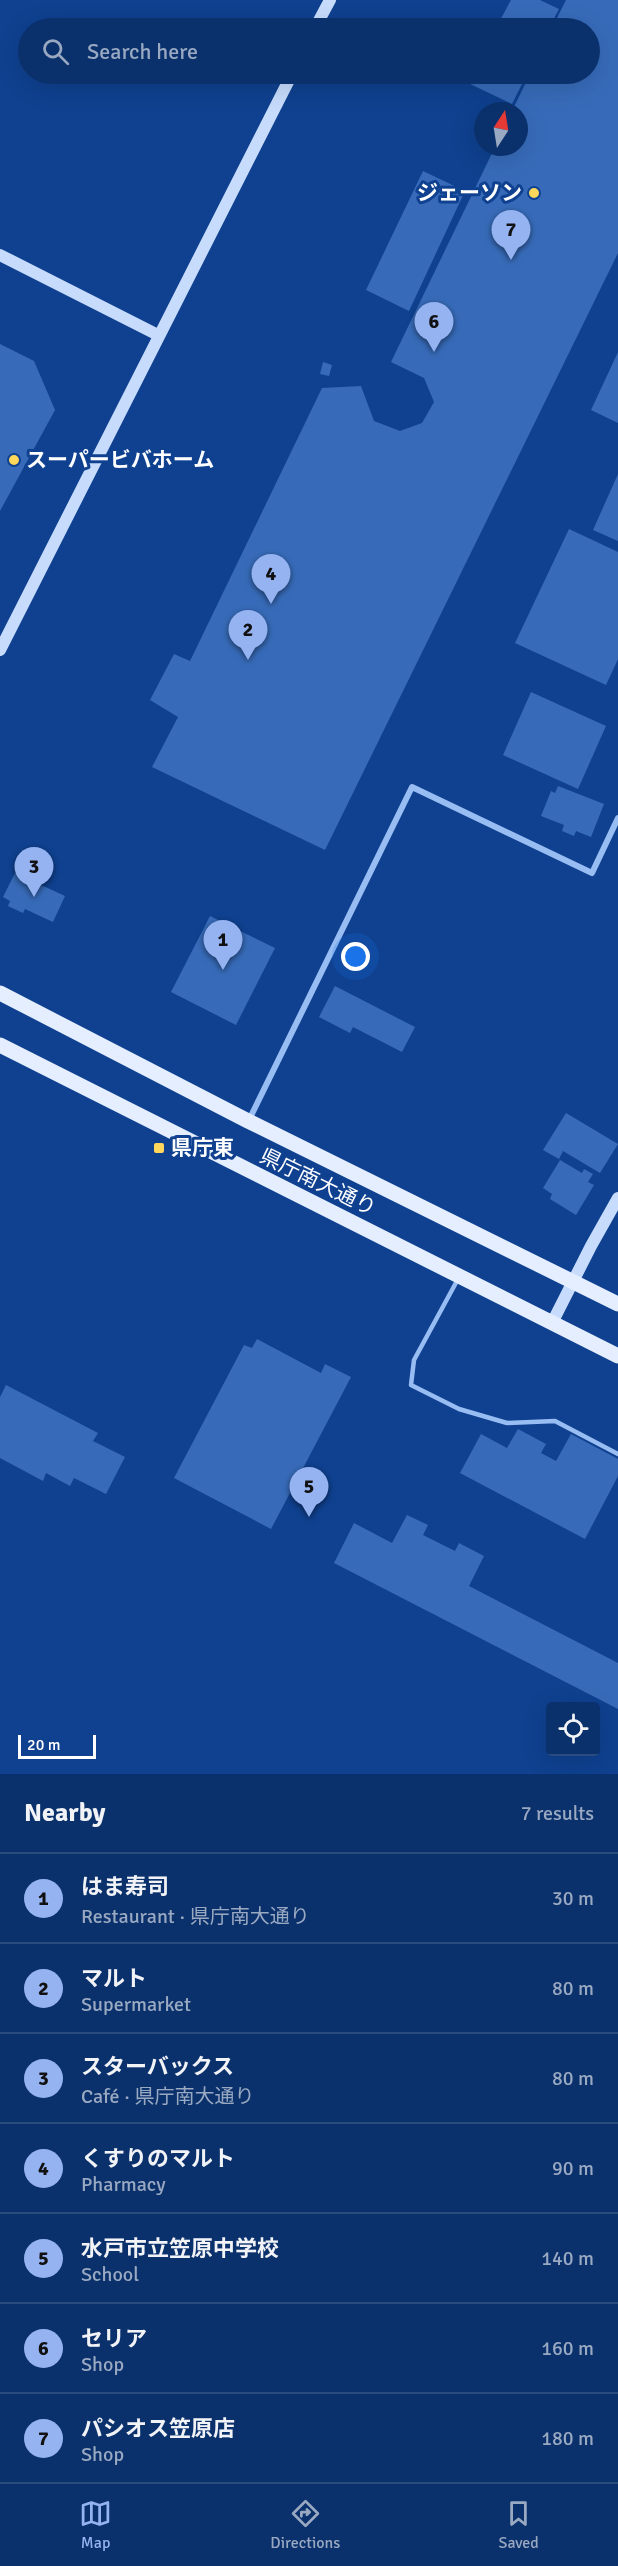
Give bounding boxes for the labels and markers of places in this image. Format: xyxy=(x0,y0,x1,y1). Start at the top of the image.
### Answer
place label: ジェーソン xyxy=(417,180,522,206)
marker: ジェーソン xyxy=(527,186,541,200)
pin: 7 xyxy=(492,210,530,260)
pin: 6 xyxy=(414,302,454,352)
place label: スーパービバホーム xyxy=(26,447,214,473)
marker: スーパービバホーム xyxy=(7,453,21,467)
pin: 4 xyxy=(252,554,290,604)
pin: 2 xyxy=(228,610,268,660)
pin: 3 xyxy=(15,848,54,897)
pin: 1 xyxy=(204,920,242,970)
place label: 県庁東 xyxy=(171,1135,234,1161)
marker: 県庁東 xyxy=(152,1141,166,1155)
pin: 5 xyxy=(290,1468,328,1517)

